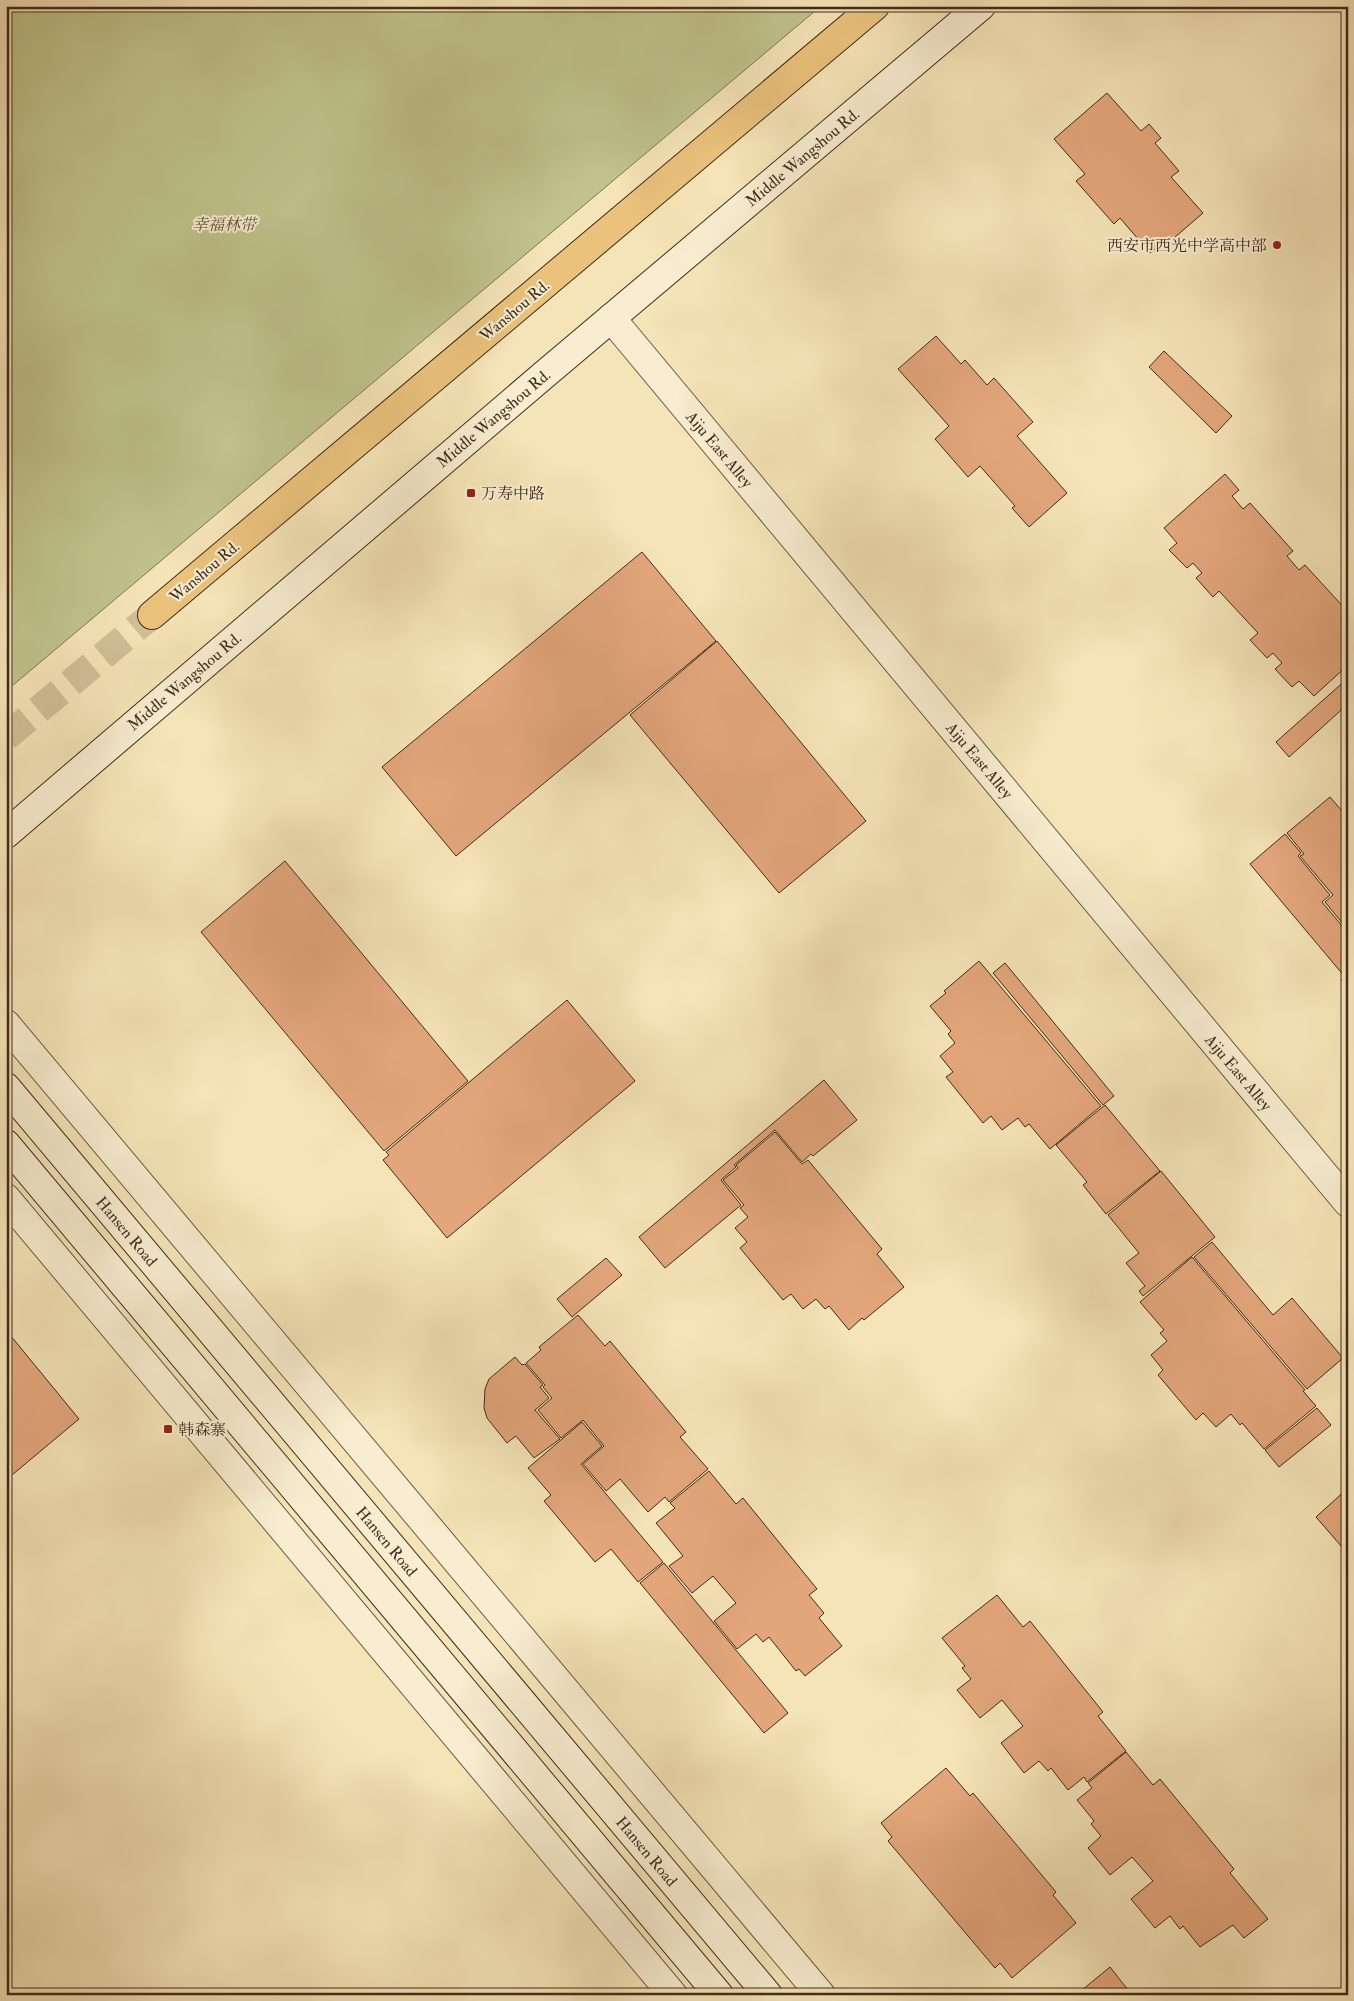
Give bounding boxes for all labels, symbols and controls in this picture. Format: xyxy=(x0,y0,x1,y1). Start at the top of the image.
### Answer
street label: Middle Wangshou Rd. xyxy=(742,104,864,211)
park label: 幸福林带 xyxy=(192,215,259,235)
place label: 西安市西光中学高中部 xyxy=(1107,236,1267,256)
marker: 西安市西光中学高中部 xyxy=(1271,239,1283,251)
street label: Wanshou Rd. xyxy=(475,276,554,346)
street label: Middle Wangshou Rd. xyxy=(433,365,555,472)
street label: Aiju East Alley xyxy=(681,406,758,493)
place label: 万寿中路 xyxy=(481,484,545,504)
marker: 万寿中路 xyxy=(465,487,477,499)
street label: Wanshou Rd. xyxy=(165,537,244,607)
street label: Middle Wangshou Rd. xyxy=(124,628,246,735)
street label: Aiju East Alley xyxy=(941,717,1018,804)
street label: Aiju East Alley xyxy=(1200,1029,1277,1116)
street label: Hansen Road xyxy=(91,1193,161,1271)
place label: 韩森寨 xyxy=(178,1420,226,1440)
marker: 韩森寨 xyxy=(162,1423,174,1435)
street label: Hansen Road xyxy=(351,1503,421,1581)
street label: Hansen Road xyxy=(611,1813,681,1891)

